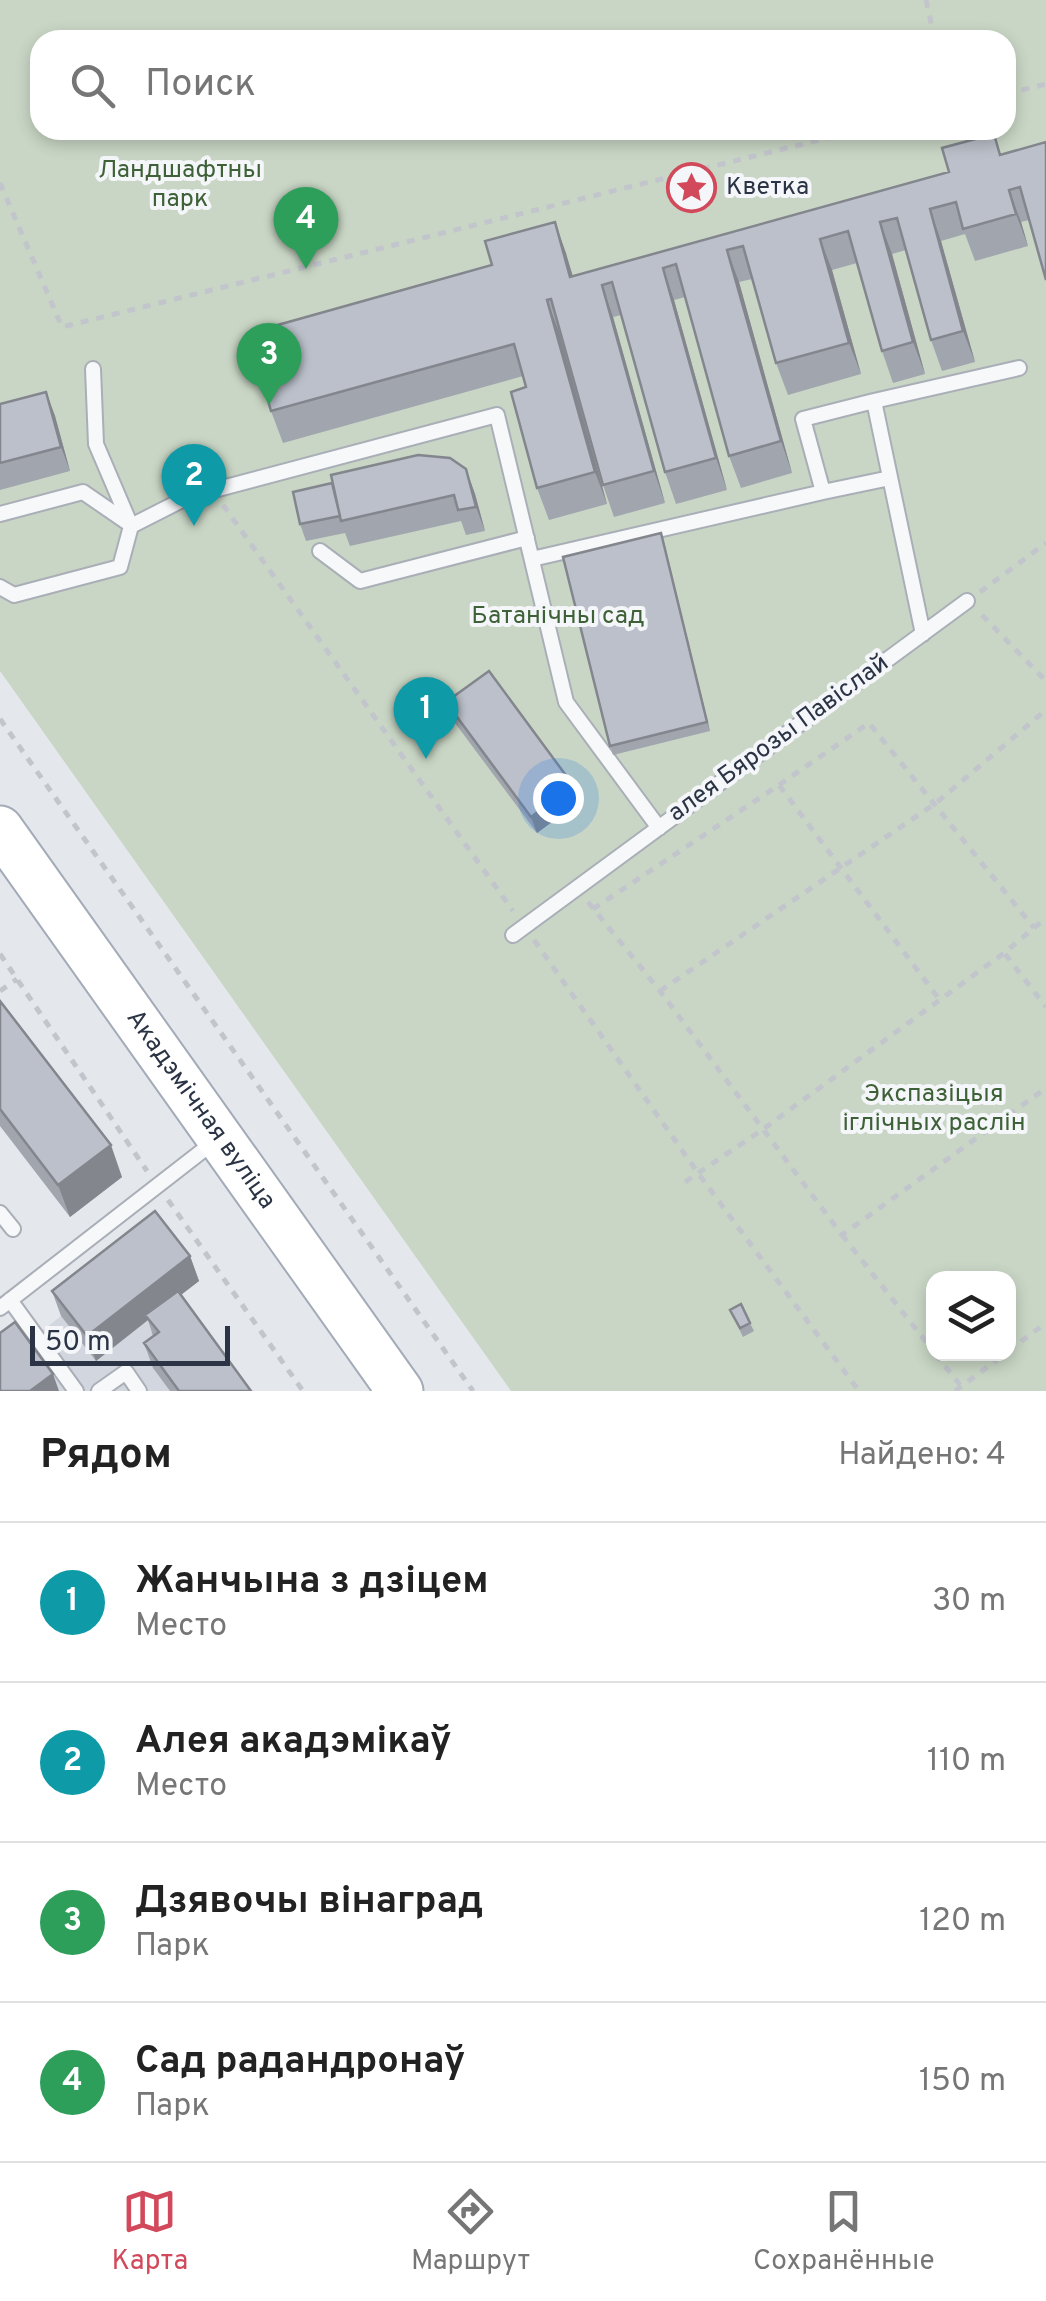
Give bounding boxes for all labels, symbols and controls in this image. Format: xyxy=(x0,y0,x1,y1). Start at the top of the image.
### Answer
search box xyxy=(30,30,1016,140)
icon: search xyxy=(65,58,120,113)
text: Поиск xyxy=(145,61,256,110)
park label: Ландшафтны парк xyxy=(98,155,262,216)
place icon: Кветка xyxy=(665,162,717,214)
place label: Кветка xyxy=(726,172,809,204)
pin: 4 xyxy=(274,186,338,269)
pin: 3 xyxy=(236,322,302,405)
pin: 2 xyxy=(162,444,226,526)
park label: Батанічны сад xyxy=(471,601,645,633)
street label: алея Бярозы Павіслай xyxy=(662,648,896,830)
pin: 1 xyxy=(394,676,458,759)
your location xyxy=(533,773,584,824)
street label: Акадэмічная вуліца xyxy=(118,1004,282,1216)
park label: Экспазіцыя іглічных раслін xyxy=(842,1079,1026,1140)
map controls xyxy=(926,1271,1016,1361)
button: layers xyxy=(926,1271,1016,1361)
scale bar xyxy=(30,1321,230,1366)
text: 50 m xyxy=(45,1325,111,1361)
text: Рядом xyxy=(40,1430,172,1483)
text: Найдено: 4 xyxy=(838,1436,1006,1476)
text: Жанчына з дзіцем xyxy=(135,1558,488,1607)
text: 1 xyxy=(66,1582,79,1622)
text: 30 m xyxy=(932,1582,1006,1622)
text: Место xyxy=(135,1607,227,1647)
text: Алея акадэмікаў xyxy=(135,1718,452,1767)
text: 2 xyxy=(63,1742,82,1782)
text: 110 m xyxy=(927,1742,1006,1782)
text: Место xyxy=(135,1767,227,1807)
text: Дзявочы вінаград xyxy=(135,1878,483,1927)
text: 3 xyxy=(63,1902,82,1942)
text: 120 m xyxy=(919,1902,1006,1942)
text: Парк xyxy=(135,1927,210,1967)
text: Сад радандронаў xyxy=(135,2038,465,2087)
text: 4 xyxy=(62,2062,83,2102)
text: 150 m xyxy=(919,2062,1006,2102)
text: Парк xyxy=(135,2087,210,2127)
tab: Карта xyxy=(111,2184,188,2280)
tab: Маршрут xyxy=(411,2184,530,2280)
tab: Сохранённые xyxy=(753,2184,935,2280)

